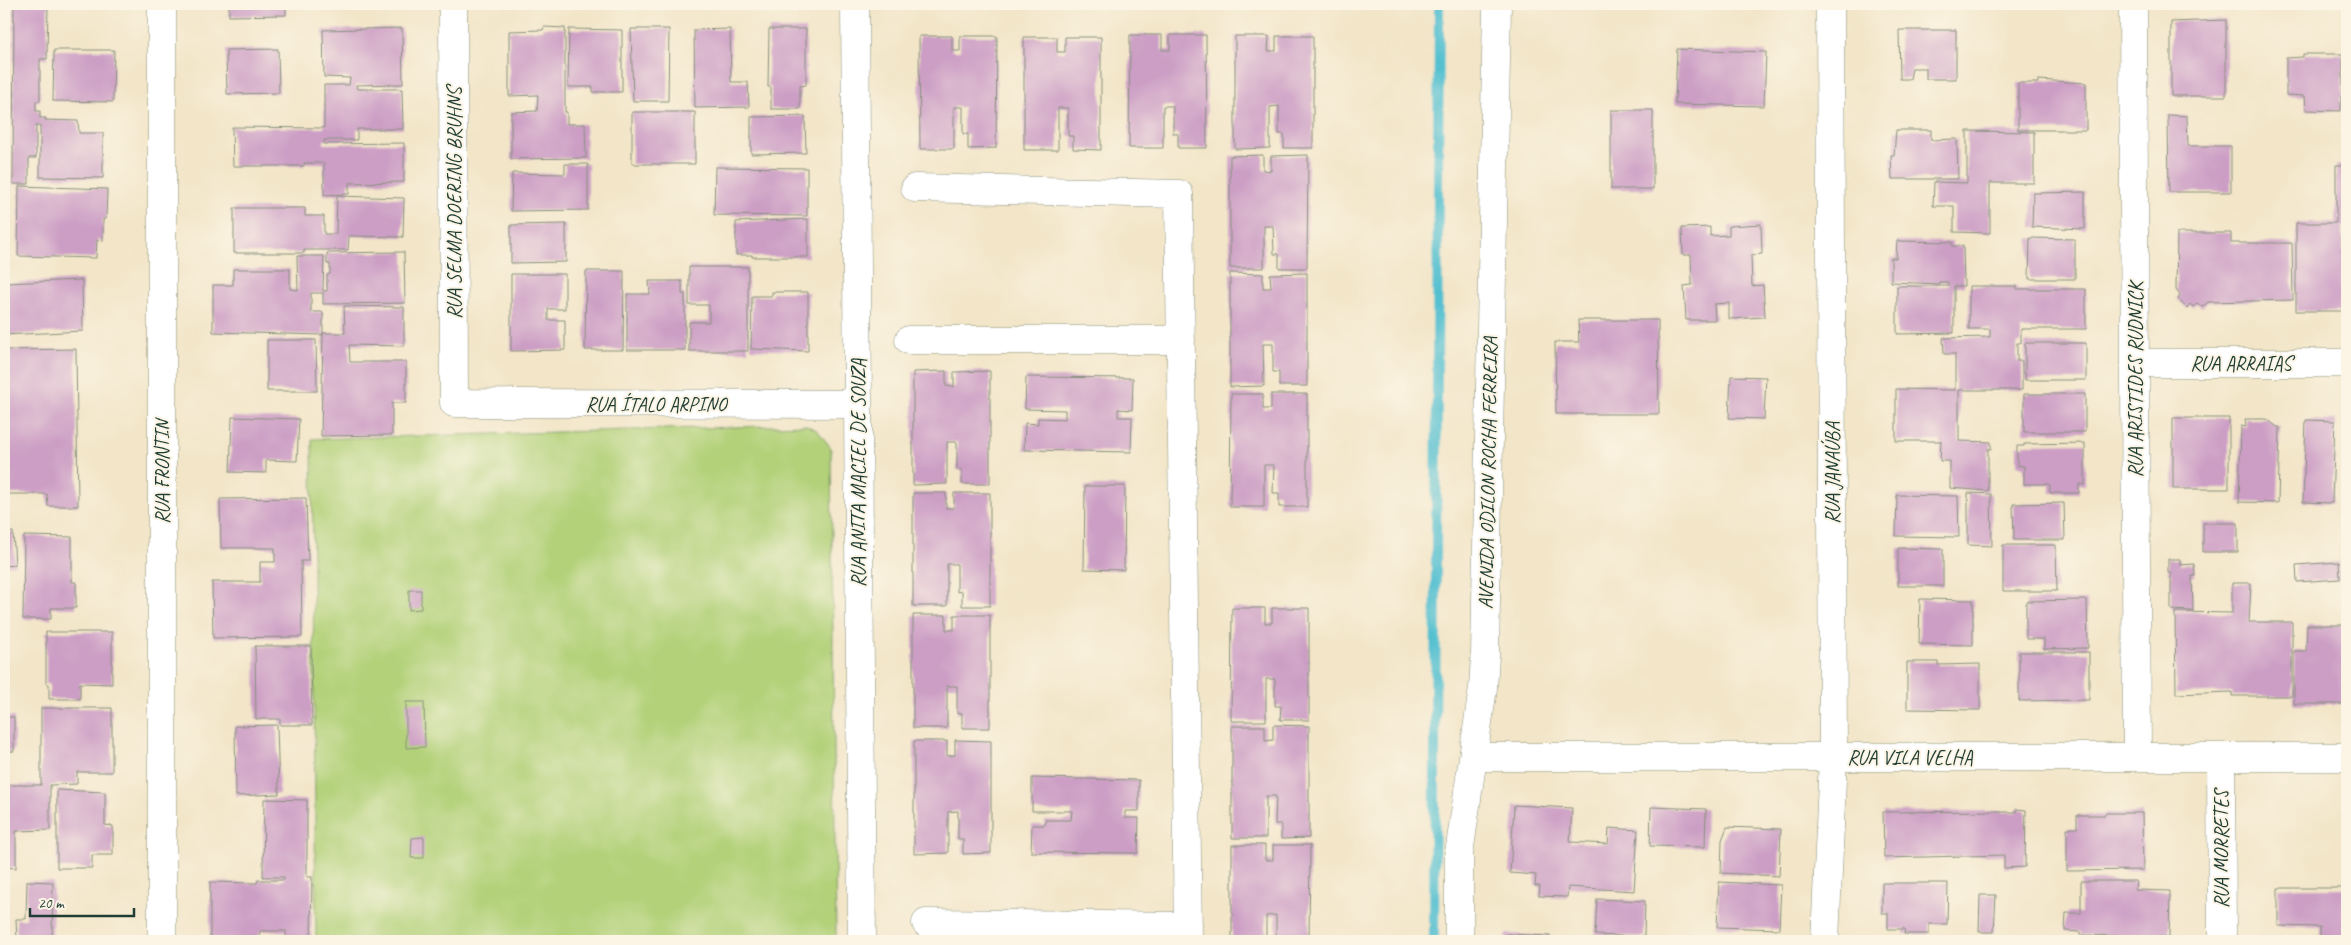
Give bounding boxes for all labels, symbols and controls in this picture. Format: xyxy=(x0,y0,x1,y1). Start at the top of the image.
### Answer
street label: RUA SELMA DOERING BRUHNS xyxy=(442,83,467,319)
street label: RUA ARISTIDES RUDNICK xyxy=(2123,279,2148,478)
street label: AVENIDA ODILON ROCHA FERREIRA xyxy=(1473,336,1503,609)
street label: RUA ARRAIAS xyxy=(2190,351,2296,376)
street label: RUA ANITA MACIEL DE SOUZA xyxy=(846,358,871,587)
street label: RUA ÍTALO ARPINO xyxy=(586,392,729,417)
street label: RUA FRONTIN xyxy=(150,417,175,524)
street label: RUA JANAÚBA xyxy=(1820,421,1845,524)
street label: RUA VILA VELHA xyxy=(1847,745,1974,770)
street label: RUA MORRETES xyxy=(2209,786,2234,908)
scale bar xyxy=(30,885,134,917)
text: 20 m xyxy=(38,894,65,913)

